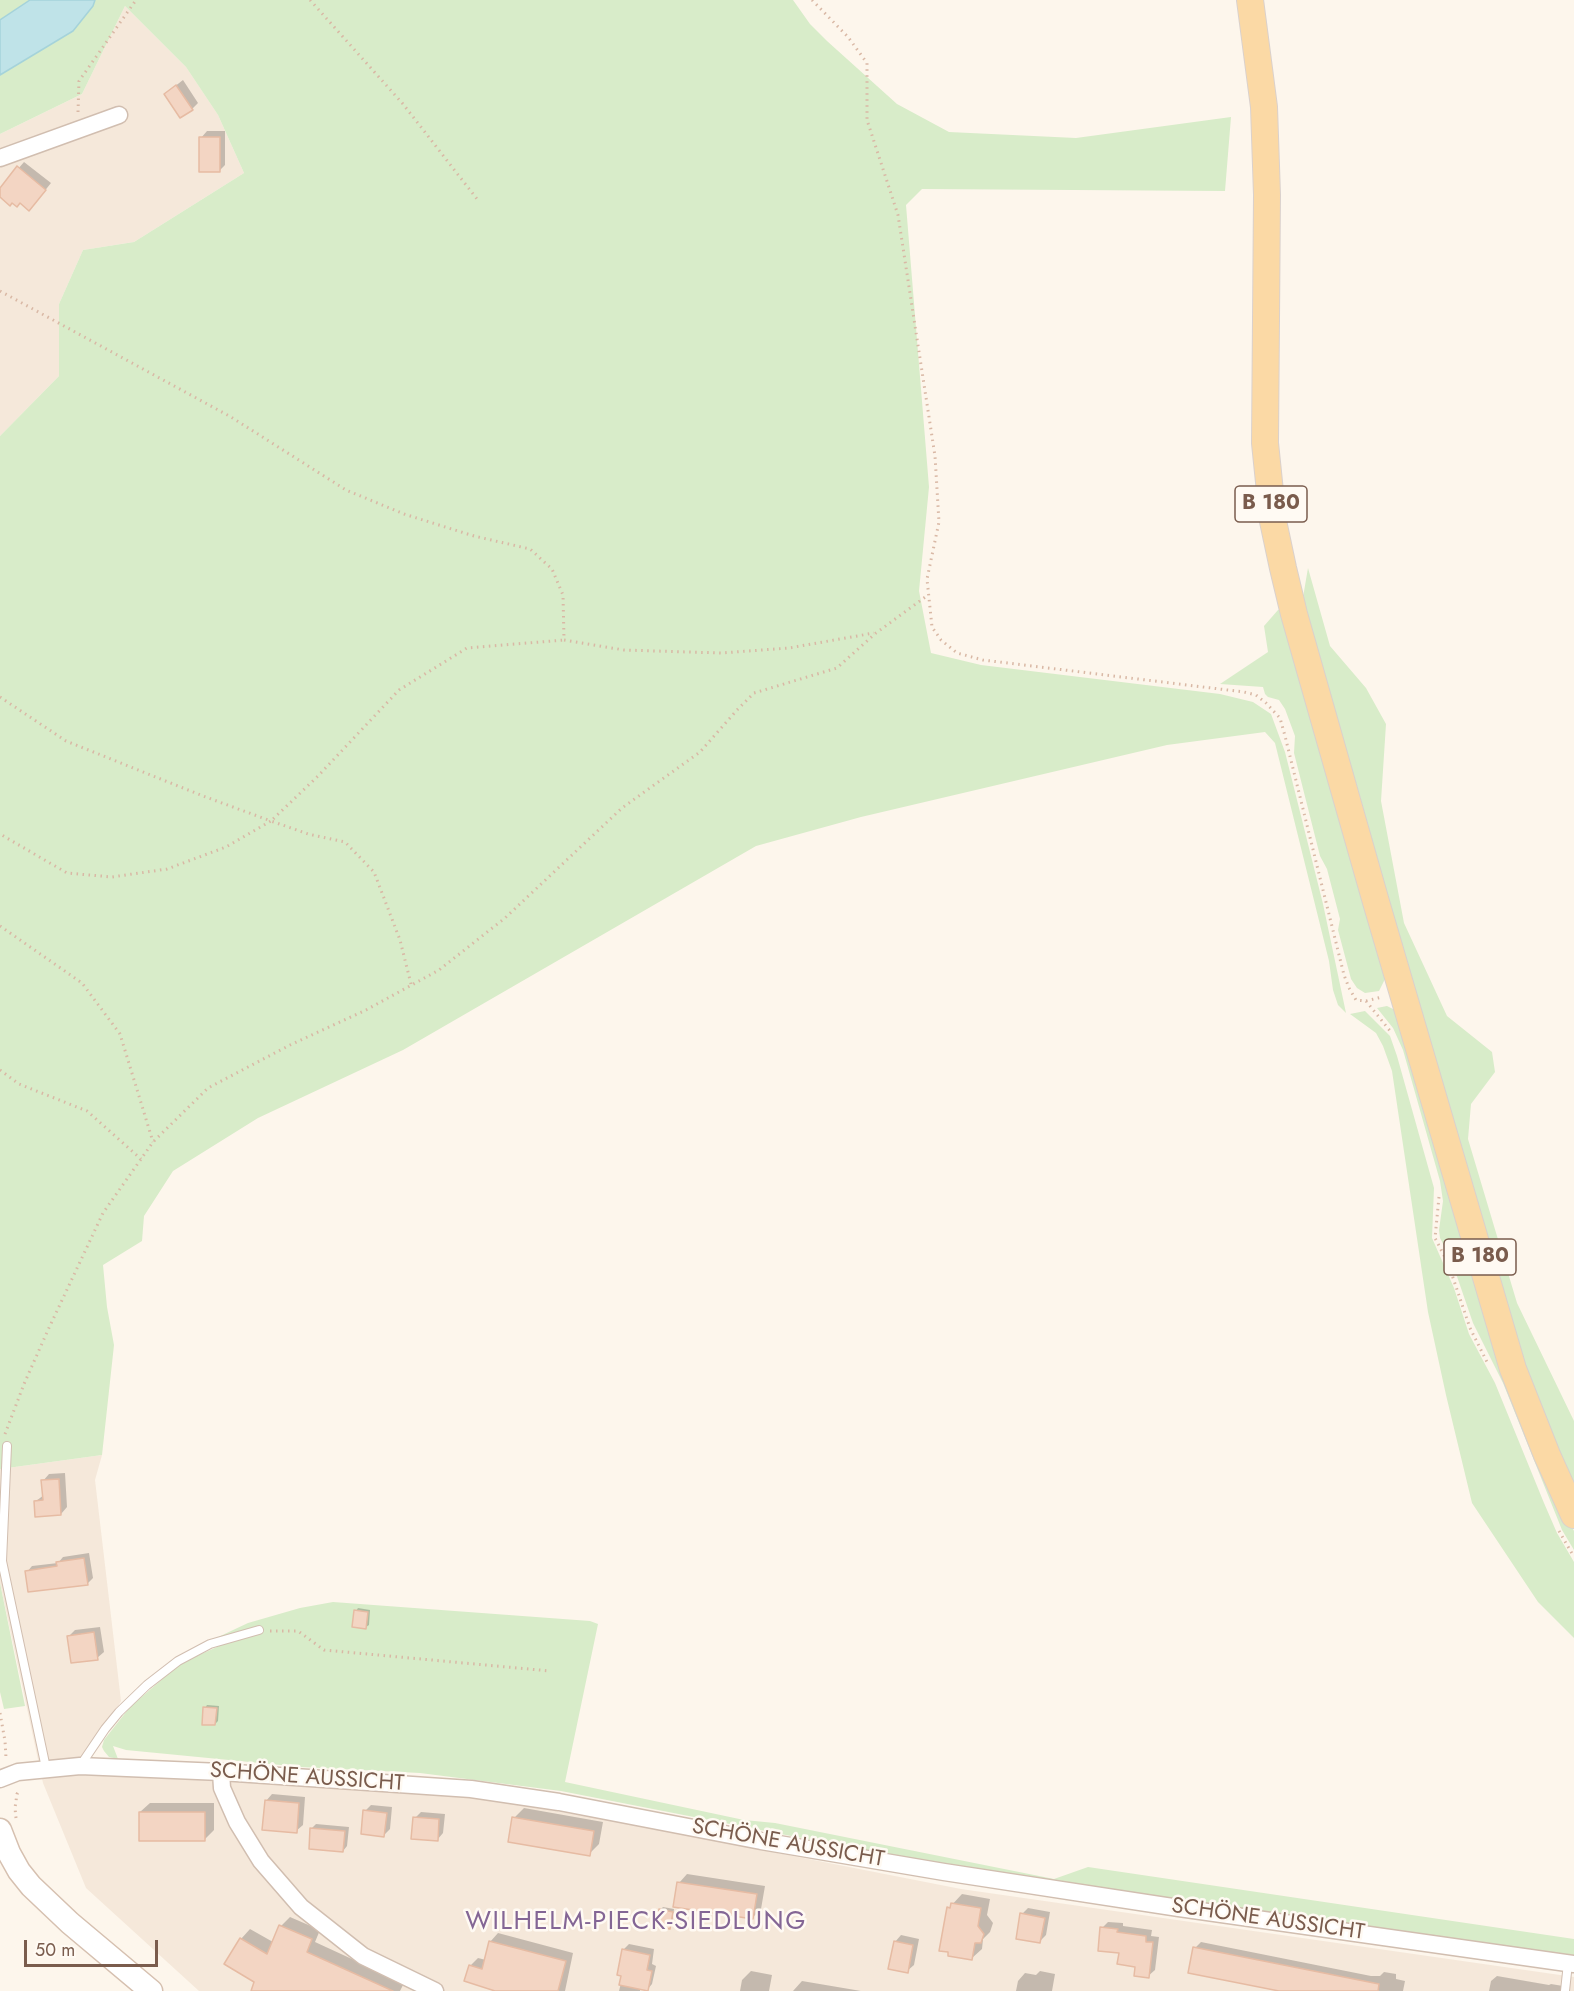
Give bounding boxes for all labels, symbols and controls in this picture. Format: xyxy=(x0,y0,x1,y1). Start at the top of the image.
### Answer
road number: B 180 xyxy=(1235,486,1307,522)
road number: B 180 xyxy=(1444,1239,1516,1275)
street label: SCHÖNE AUSSICHT xyxy=(209,1758,405,1798)
street label: SCHÖNE AUSSICHT xyxy=(690,1814,886,1874)
street label: SCHÖNE AUSSICHT xyxy=(1170,1893,1366,1947)
district label: WILHELM-PIECK-SIEDLUNG xyxy=(465,1907,807,1939)
scale bar xyxy=(27,1928,160,1966)
text: 50 m xyxy=(35,1937,75,1963)

